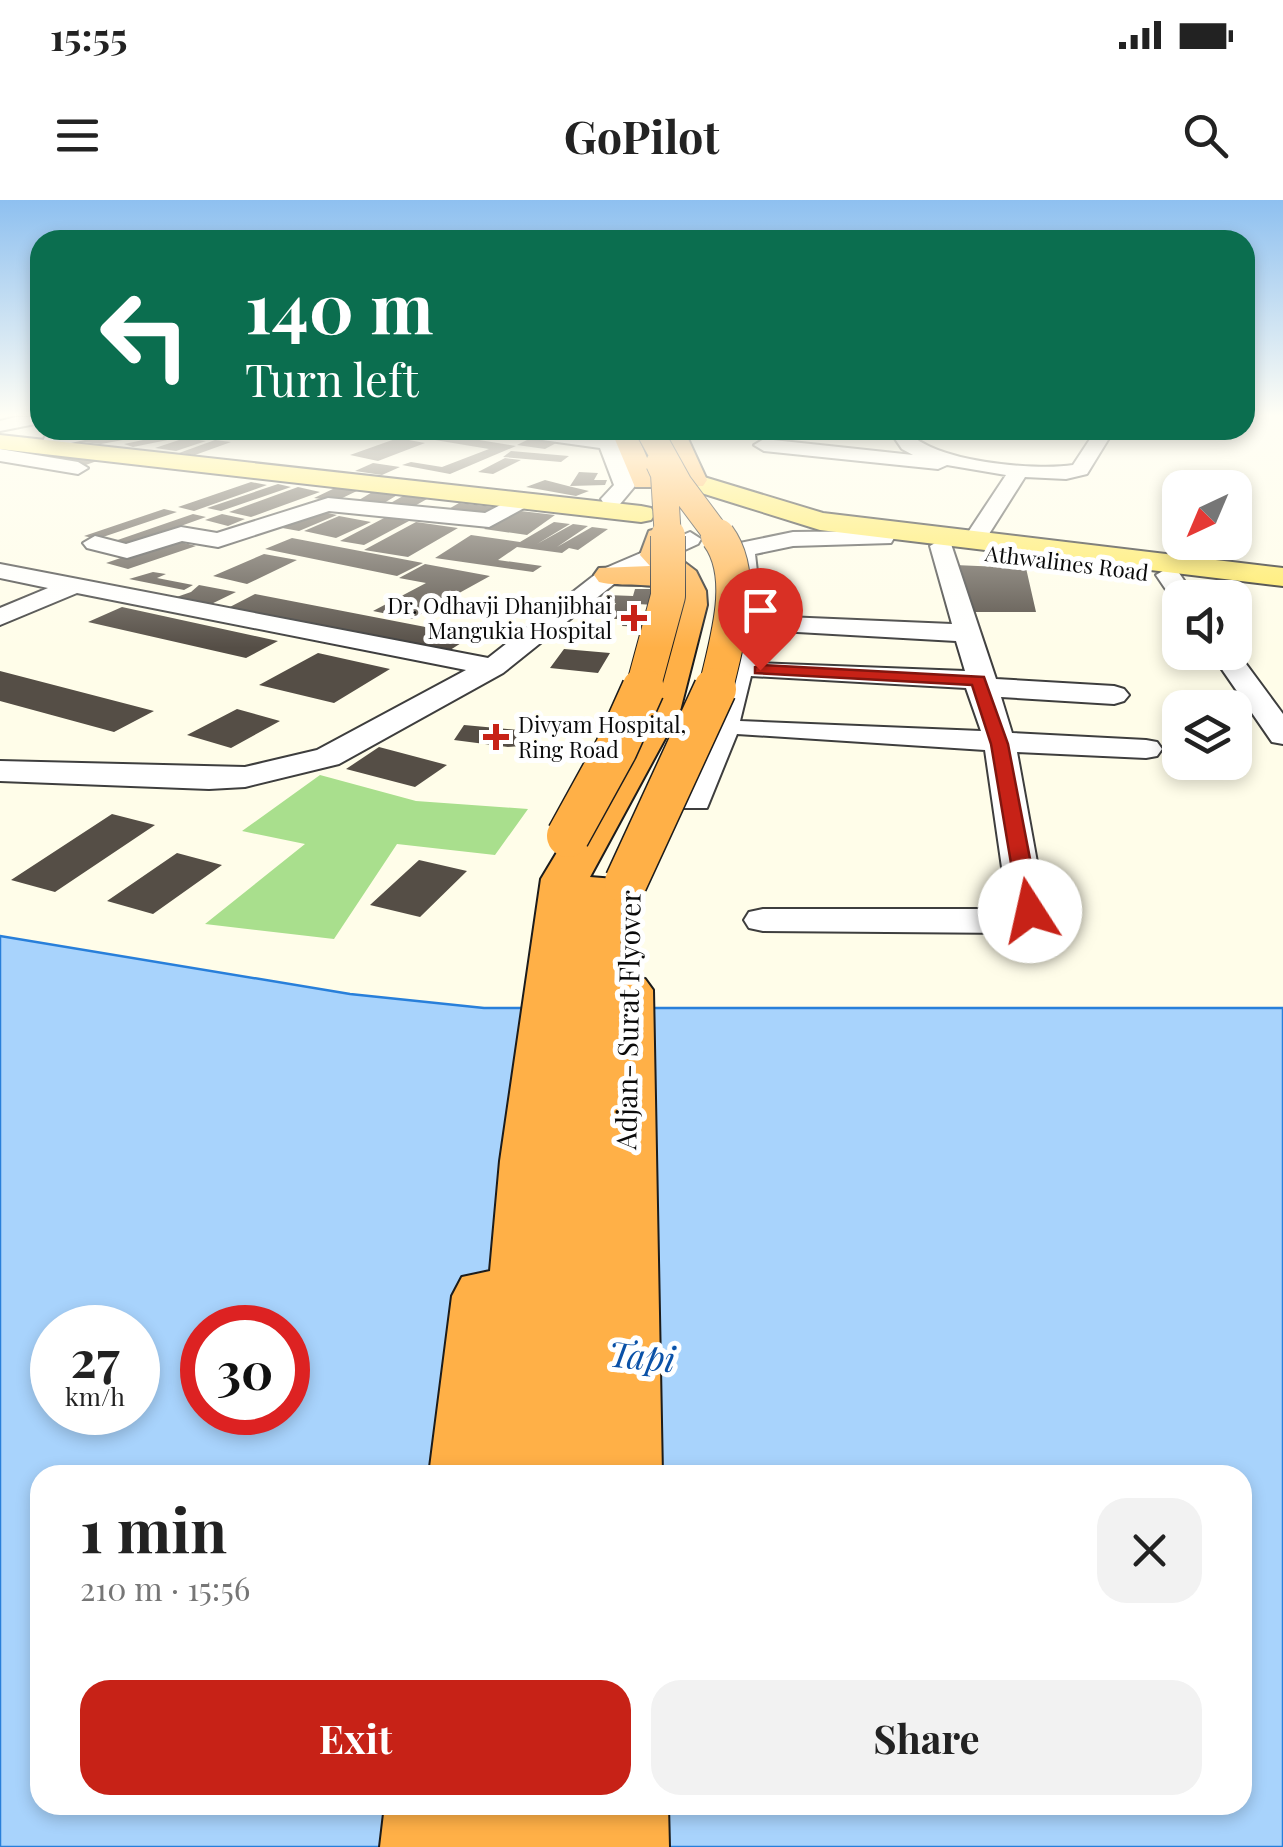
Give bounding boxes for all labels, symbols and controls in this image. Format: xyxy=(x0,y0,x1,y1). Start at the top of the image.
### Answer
text: 15:55 xyxy=(50,10,127,61)
text: GoPilot xyxy=(564,105,719,165)
icon: menu xyxy=(50,108,105,163)
icon: search xyxy=(1178,108,1233,163)
text: 140 m xyxy=(245,258,434,352)
icon: left xyxy=(80,270,210,400)
text: Turn left xyxy=(245,348,419,408)
north arrow xyxy=(1162,470,1252,560)
map controls xyxy=(1162,470,1252,780)
street label: Athwalines Road xyxy=(983,537,1151,587)
pin xyxy=(718,568,803,671)
button: sound xyxy=(1162,580,1252,670)
icon: arrive xyxy=(733,583,788,638)
place label: Dr. Odhavji Dhanjibhai Mangukia Hospital xyxy=(387,590,612,645)
marker: Dr. Odhavji Dhanjibhai Mangukia Hospital xyxy=(621,605,647,631)
button: layers xyxy=(1162,690,1252,780)
place label: Divyam Hospital, Ring Road xyxy=(518,709,686,764)
marker: Divyam Hospital, Ring Road xyxy=(483,724,509,750)
position arrow xyxy=(978,859,1082,963)
street label: Adjan- Surat Flyover xyxy=(606,889,648,1151)
speed limit sign: 30 xyxy=(180,1305,310,1435)
text: 27 xyxy=(71,1324,119,1391)
water label: Tapi xyxy=(607,1329,679,1381)
text: km/h xyxy=(65,1379,125,1412)
text: 1 min xyxy=(80,1488,227,1568)
button: close xyxy=(1097,1498,1202,1603)
text: 210 m · 15:56 xyxy=(80,1566,250,1609)
button: Exit xyxy=(80,1680,631,1795)
button: Share xyxy=(651,1680,1202,1795)

